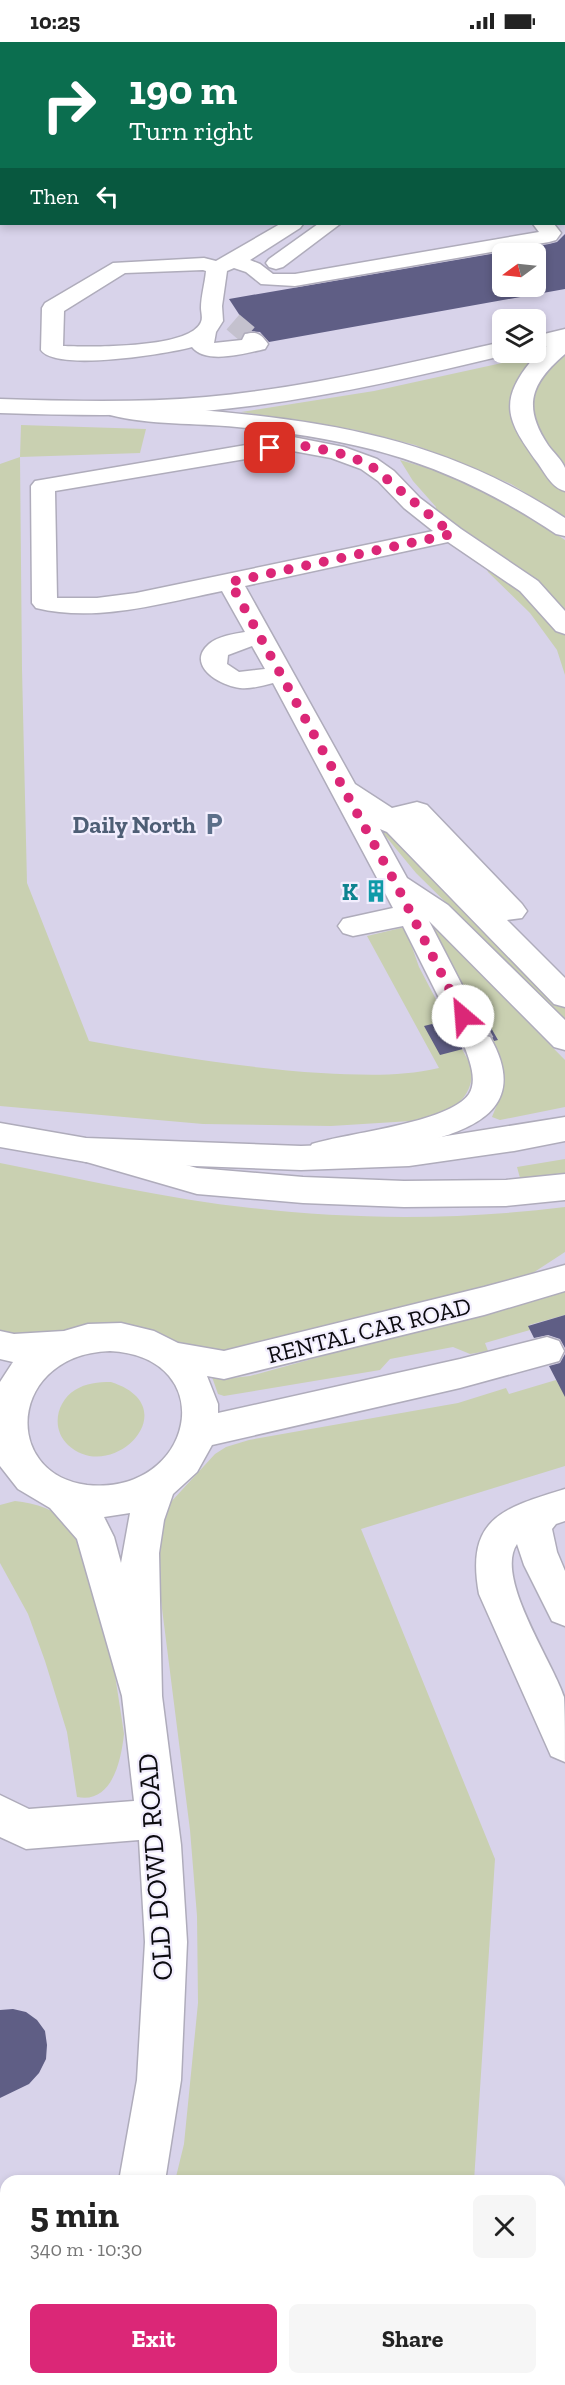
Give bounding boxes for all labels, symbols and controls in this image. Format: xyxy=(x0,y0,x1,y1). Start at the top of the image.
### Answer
text: 10:25 xyxy=(30,8,80,35)
text: 190 m xyxy=(129,64,237,115)
icon: right xyxy=(30,66,108,144)
text: Turn right xyxy=(129,115,253,147)
icon: left xyxy=(91,180,124,213)
text: Then xyxy=(30,183,79,210)
north arrow xyxy=(492,243,546,297)
map controls xyxy=(492,243,546,363)
button: layers xyxy=(492,309,546,363)
pin xyxy=(244,422,295,473)
icon: arrive xyxy=(253,431,286,464)
place label: Daily North xyxy=(73,810,196,839)
parking icon: Daily North xyxy=(201,811,227,837)
place label: K xyxy=(342,877,358,906)
building icon: K xyxy=(363,878,389,904)
position arrow xyxy=(431,984,495,1048)
street label: RENTAL CAR ROAD xyxy=(264,1291,474,1369)
street label: OLD DOWD ROAD xyxy=(131,1752,179,1982)
text: 5 min xyxy=(30,2193,119,2236)
button: close xyxy=(473,2195,536,2258)
text: 340 m · 10:30 xyxy=(30,2237,142,2261)
button: Exit xyxy=(30,2304,277,2373)
button: Share xyxy=(289,2304,536,2373)

